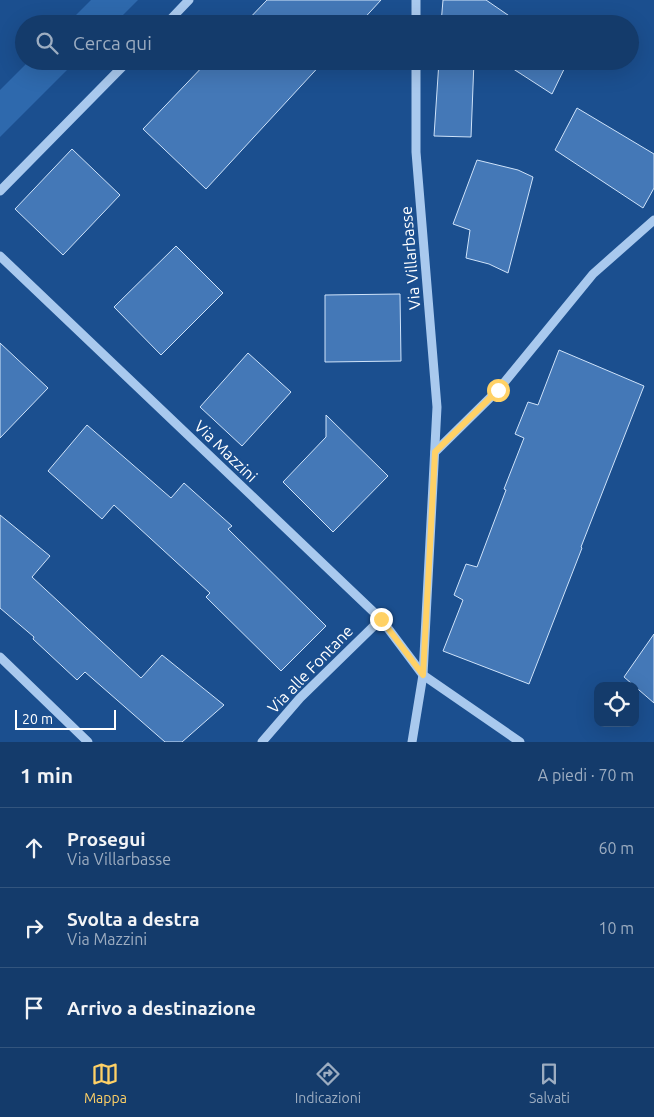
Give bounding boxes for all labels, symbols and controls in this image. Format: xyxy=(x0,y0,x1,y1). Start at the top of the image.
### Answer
search box xyxy=(15,15,639,70)
icon: search xyxy=(33,29,61,57)
text: Cerca qui xyxy=(73,32,152,54)
street label: Via Villarbasse xyxy=(397,205,423,311)
route start xyxy=(487,379,510,402)
street label: Via Mazzini xyxy=(191,417,261,485)
route end xyxy=(370,608,393,631)
street label: Via alle Fontane xyxy=(264,621,356,717)
map controls xyxy=(594,682,639,727)
button: locate xyxy=(594,682,639,727)
scale bar xyxy=(15,707,116,730)
text: 20 m xyxy=(22,711,53,727)
text: 1 min xyxy=(20,763,73,787)
text: A piedi · 70 m xyxy=(538,766,634,784)
text: Prosegui xyxy=(67,828,146,850)
icon: ahead xyxy=(20,834,48,862)
text: 60 m xyxy=(598,839,634,857)
text: Via Villarbasse xyxy=(67,850,171,868)
text: Svolta a destra xyxy=(67,908,200,930)
icon: right xyxy=(20,914,48,942)
text: 10 m xyxy=(598,919,634,937)
text: Via Mazzini xyxy=(67,930,147,948)
icon: arrive xyxy=(20,994,48,1022)
text: Arrivo a destinazione xyxy=(67,997,256,1019)
tab: Mappa xyxy=(84,1060,127,1106)
tab: Indicazioni xyxy=(295,1060,361,1106)
tab: Salvati xyxy=(529,1060,570,1106)

